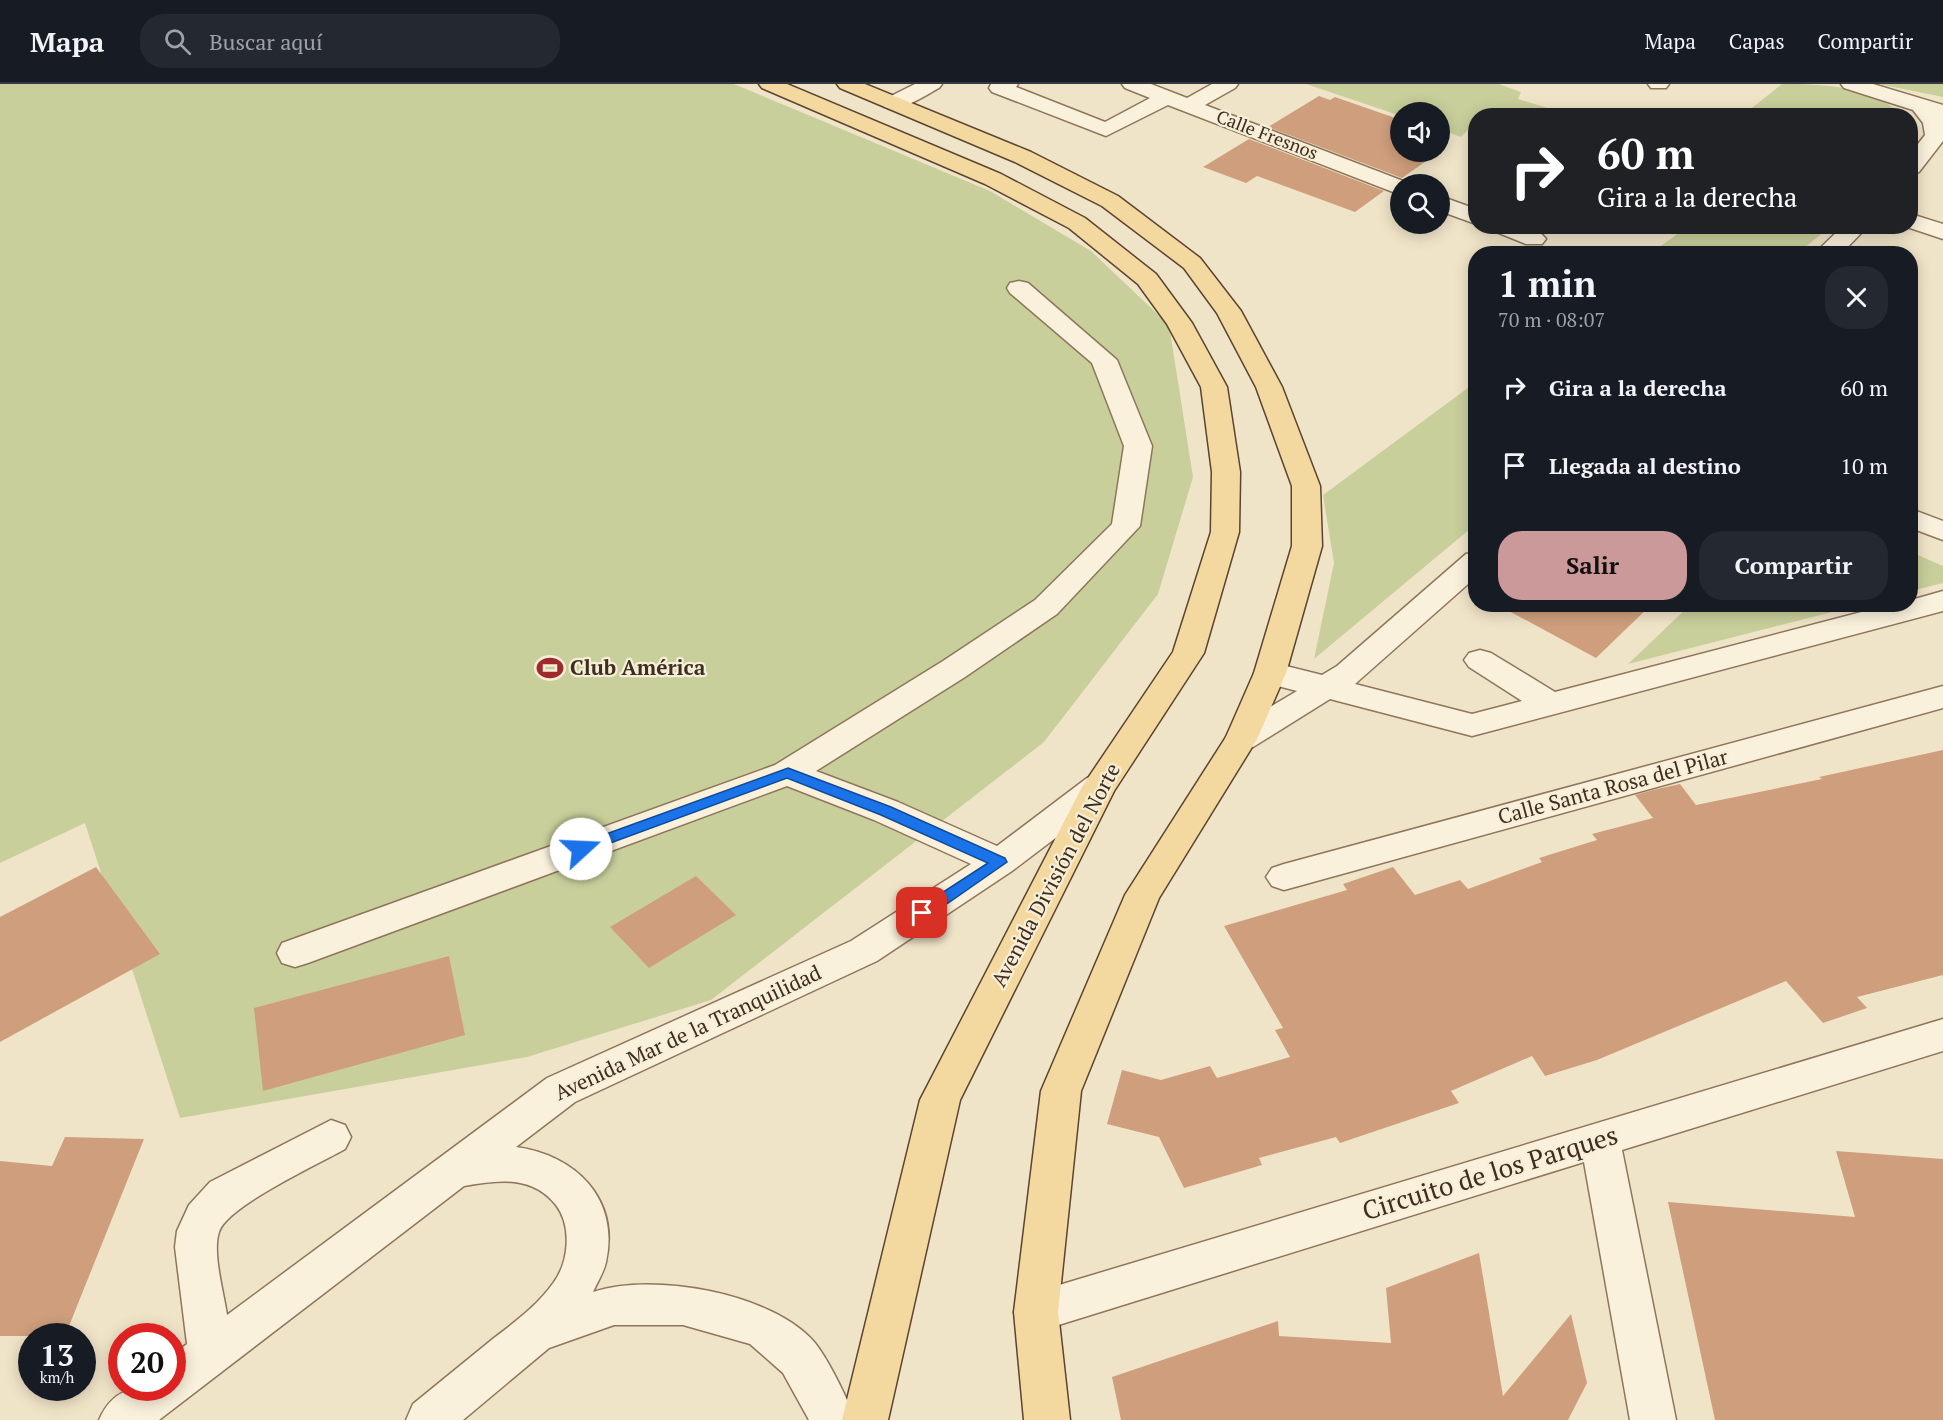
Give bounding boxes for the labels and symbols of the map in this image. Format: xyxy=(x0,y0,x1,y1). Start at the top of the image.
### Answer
street label: Calle Fresnos xyxy=(1213,104,1322,164)
sports icon: Club América xyxy=(535,653,565,683)
place label: Club América xyxy=(570,653,706,681)
street label: Calle Santa Rosa del Pilar xyxy=(1495,742,1731,830)
street label: Avenida División del Norte xyxy=(984,758,1126,991)
position arrow xyxy=(549,817,613,881)
pin xyxy=(896,887,947,938)
street label: Avenida Mar de la Tranquilidad xyxy=(550,958,826,1106)
street label: Circuito de los Parques xyxy=(1358,1117,1622,1227)
speed limit sign: 20 xyxy=(108,1323,186,1401)

